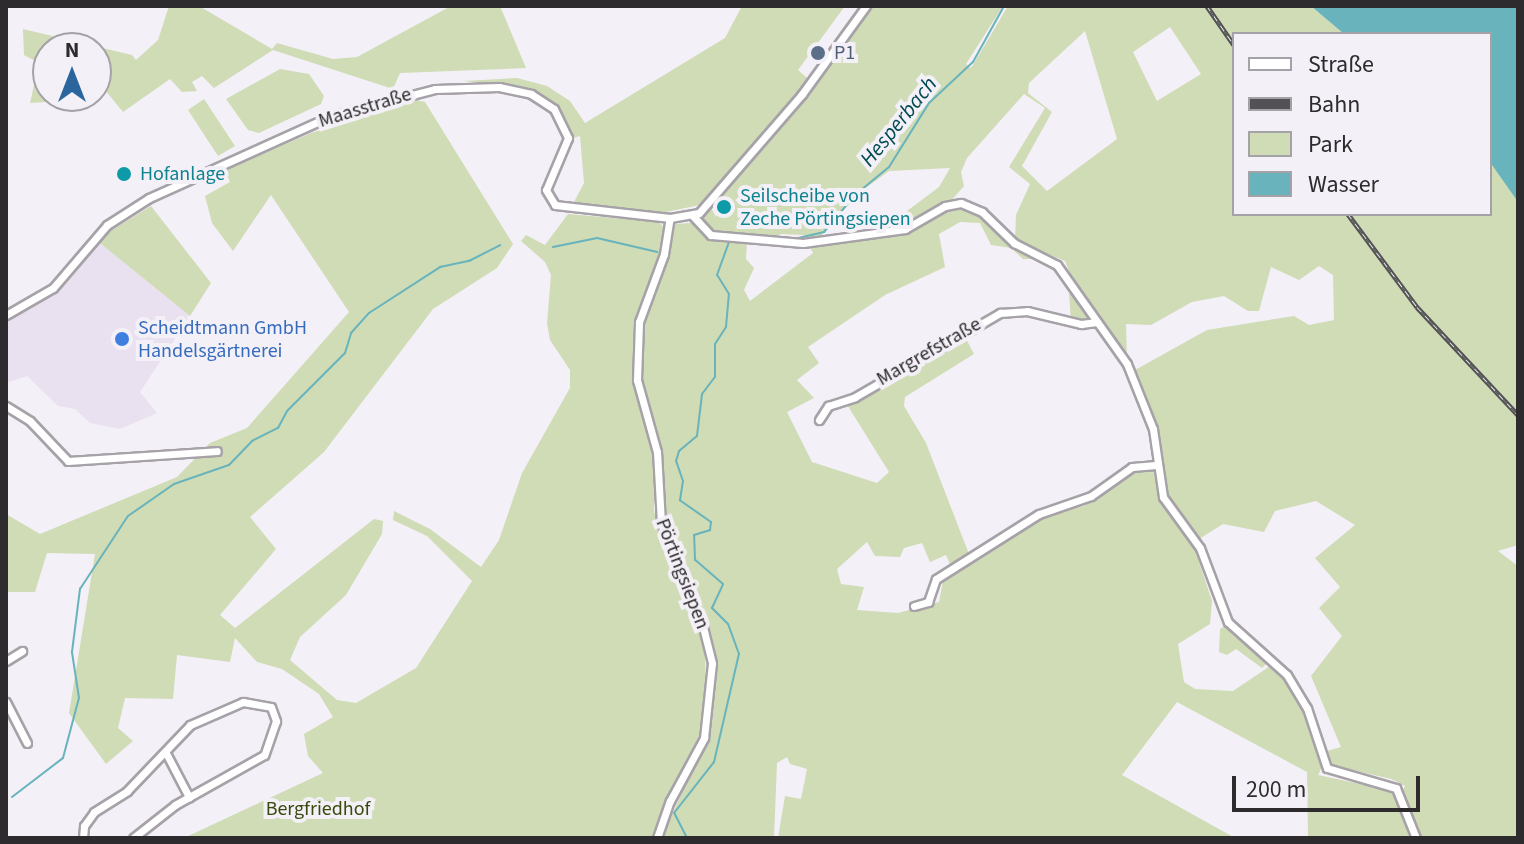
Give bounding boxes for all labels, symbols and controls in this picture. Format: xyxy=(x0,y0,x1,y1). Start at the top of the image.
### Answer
north arrow xyxy=(32,32,112,112)
legend xyxy=(1232,32,1492,216)
text: N xyxy=(65,34,79,66)
place label: P1 xyxy=(834,41,855,65)
marker: P1 xyxy=(809,44,827,62)
text: Straße xyxy=(1308,47,1374,82)
water label: Hesperbach xyxy=(855,72,943,172)
street label: Maasstraße xyxy=(316,83,414,133)
text: Bahn xyxy=(1308,87,1360,122)
text: Park xyxy=(1308,127,1353,162)
place label: Hofanlage xyxy=(140,162,225,186)
marker: Hofanlage xyxy=(115,165,133,183)
text: Wasser xyxy=(1308,167,1379,202)
place label: Seilscheibe von Zeche Pörtingsiepen xyxy=(740,184,911,231)
marker: Seilscheibe von Zeche Pörtingsiepen xyxy=(715,198,733,216)
street label: Margrefstraße xyxy=(873,312,985,392)
place label: Scheidtmann GmbH Handelsgärtnerei xyxy=(138,316,307,363)
marker: Scheidtmann GmbH Handelsgärtnerei xyxy=(113,330,131,348)
street label: Pörtingsiepen xyxy=(650,515,714,633)
scale bar xyxy=(1236,760,1424,810)
text: 200 m xyxy=(1246,772,1306,807)
park label: Bergfriedhof xyxy=(266,797,370,821)

